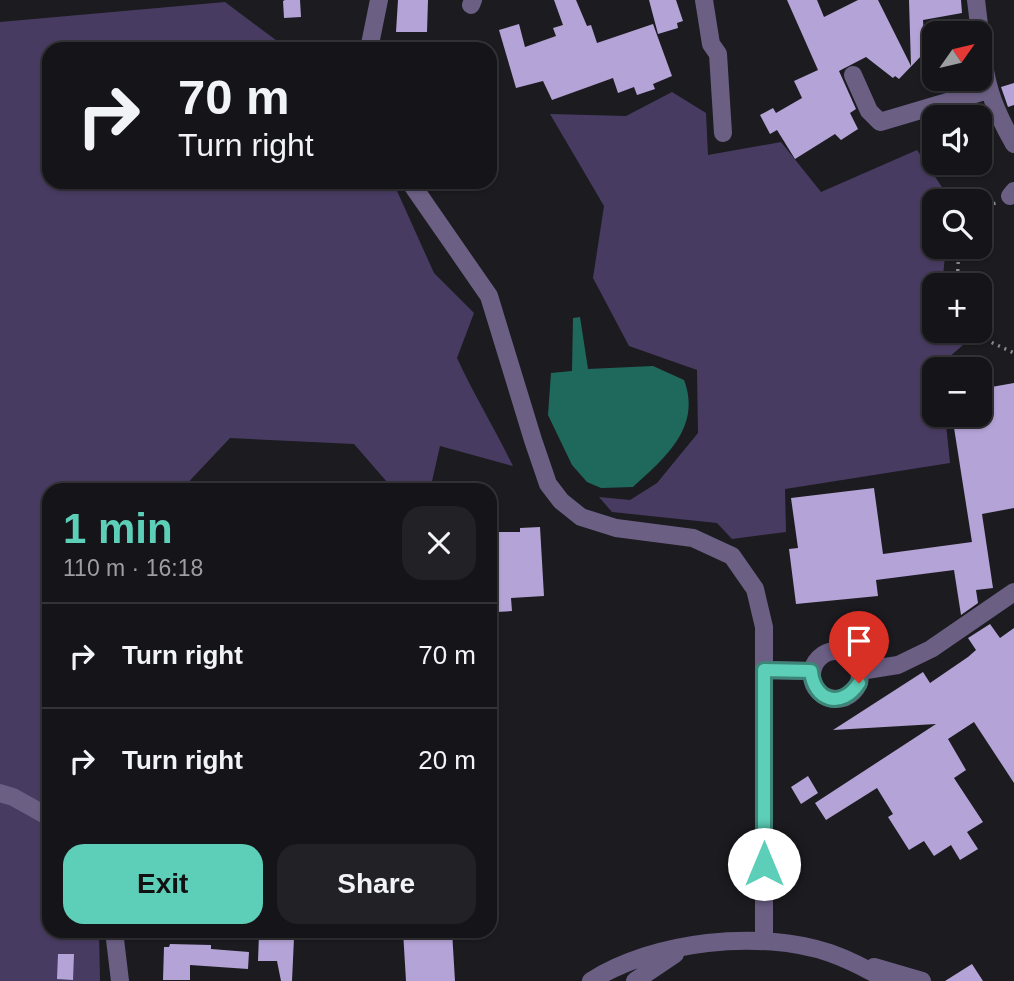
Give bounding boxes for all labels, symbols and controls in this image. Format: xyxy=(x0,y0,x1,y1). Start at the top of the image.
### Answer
north arrow xyxy=(922,21,992,91)
map controls xyxy=(922,21,992,427)
icon: right xyxy=(63,70,154,161)
text: 70 m xyxy=(178,70,290,124)
button: sound xyxy=(922,105,992,175)
text: Turn right xyxy=(178,127,314,163)
button: search xyxy=(922,189,992,259)
button: + xyxy=(922,273,992,343)
button: − xyxy=(922,357,992,427)
text: 1 min xyxy=(63,505,173,552)
button: close xyxy=(402,506,476,580)
text: 110 m · 16:18 xyxy=(63,555,203,581)
pin xyxy=(829,611,889,683)
icon: arrive xyxy=(840,622,878,660)
icon: right xyxy=(63,637,101,675)
text: Turn right xyxy=(122,640,243,670)
text: 70 m xyxy=(418,640,476,670)
icon: right xyxy=(63,742,101,780)
text: Turn right xyxy=(122,745,243,775)
text: 20 m xyxy=(418,745,476,775)
position arrow xyxy=(727,827,801,901)
button: Exit xyxy=(63,844,263,924)
button: Share xyxy=(277,844,476,924)

